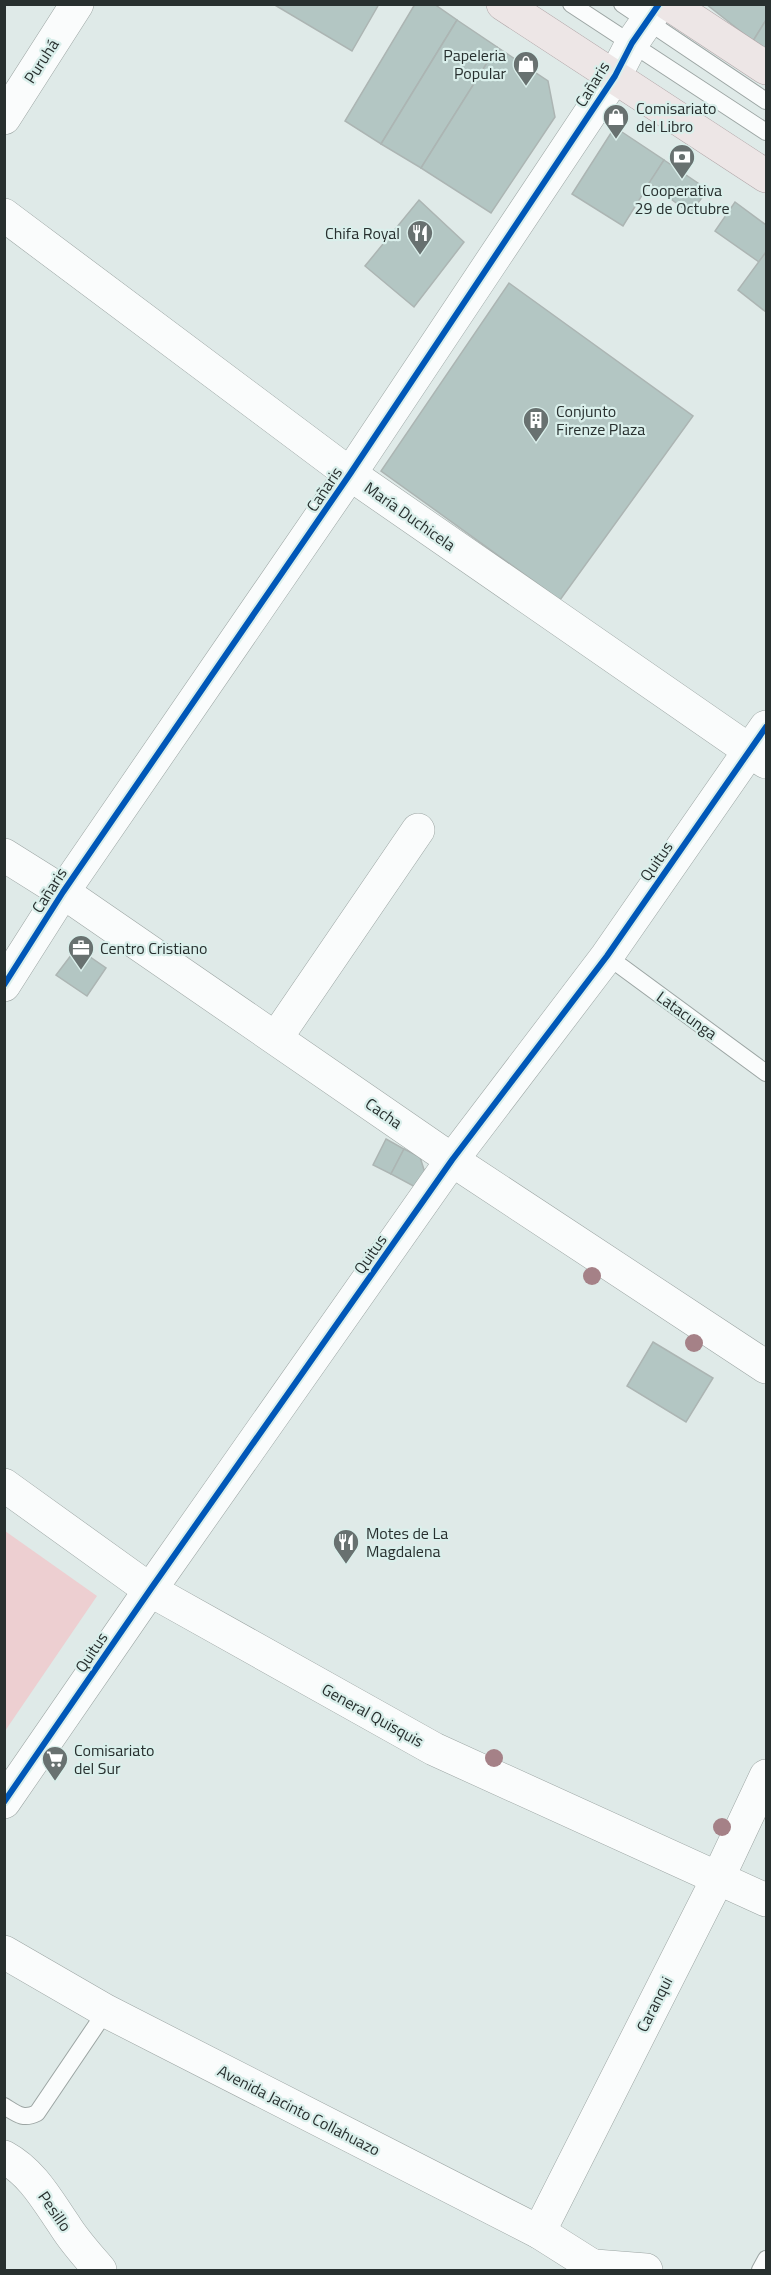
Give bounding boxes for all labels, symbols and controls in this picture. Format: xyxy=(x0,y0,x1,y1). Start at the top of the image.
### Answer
street label: Puruhá xyxy=(18,34,64,88)
place label: Papeleria Popular xyxy=(443,43,506,85)
shop icon: Papeleria Popular xyxy=(511,49,541,87)
street label: Cañaris xyxy=(569,57,615,111)
place label: Comisariato del Libro xyxy=(636,96,716,138)
shop icon: Comisariato del Libro xyxy=(601,102,631,140)
bank icon: Cooperativa 29 de Octubre xyxy=(667,142,697,180)
place label: Cooperativa 29 de Octubre xyxy=(634,178,730,220)
restaurant icon: Chifa Royal xyxy=(405,218,435,256)
place label: Chifa Royal xyxy=(325,221,400,245)
place label: Conjunto Firenze Plaza xyxy=(556,399,645,441)
building icon: Conjunto Firenze Plaza xyxy=(521,405,551,443)
street label: Cañaris xyxy=(300,462,348,516)
street label: María Duchicela xyxy=(359,476,461,556)
street label: Quitus xyxy=(634,836,678,886)
street label: Cañaris xyxy=(25,863,73,917)
office icon: Centro Cristiano xyxy=(66,933,96,971)
place label: Centro Cristiano xyxy=(100,936,207,960)
street label: Latacunga xyxy=(652,985,722,1045)
street label: Cacha xyxy=(361,1092,407,1134)
street label: Quitus xyxy=(348,1229,392,1279)
place label: Motes de La Magdalena xyxy=(366,1521,448,1563)
restaurant icon: Motes de La Magdalena xyxy=(331,1527,361,1565)
street label: Quitus xyxy=(69,1627,113,1677)
street label: General Quisquis xyxy=(318,1677,428,1753)
place label: Comisariato del Sur xyxy=(74,1738,154,1780)
supermarket icon: Comisariato del Sur xyxy=(40,1744,70,1782)
street label: Caranqui xyxy=(630,1972,678,2036)
street label: Avenida Jacinto Collahuazo xyxy=(214,2059,384,2161)
street label: Pesillo xyxy=(32,2186,78,2236)

